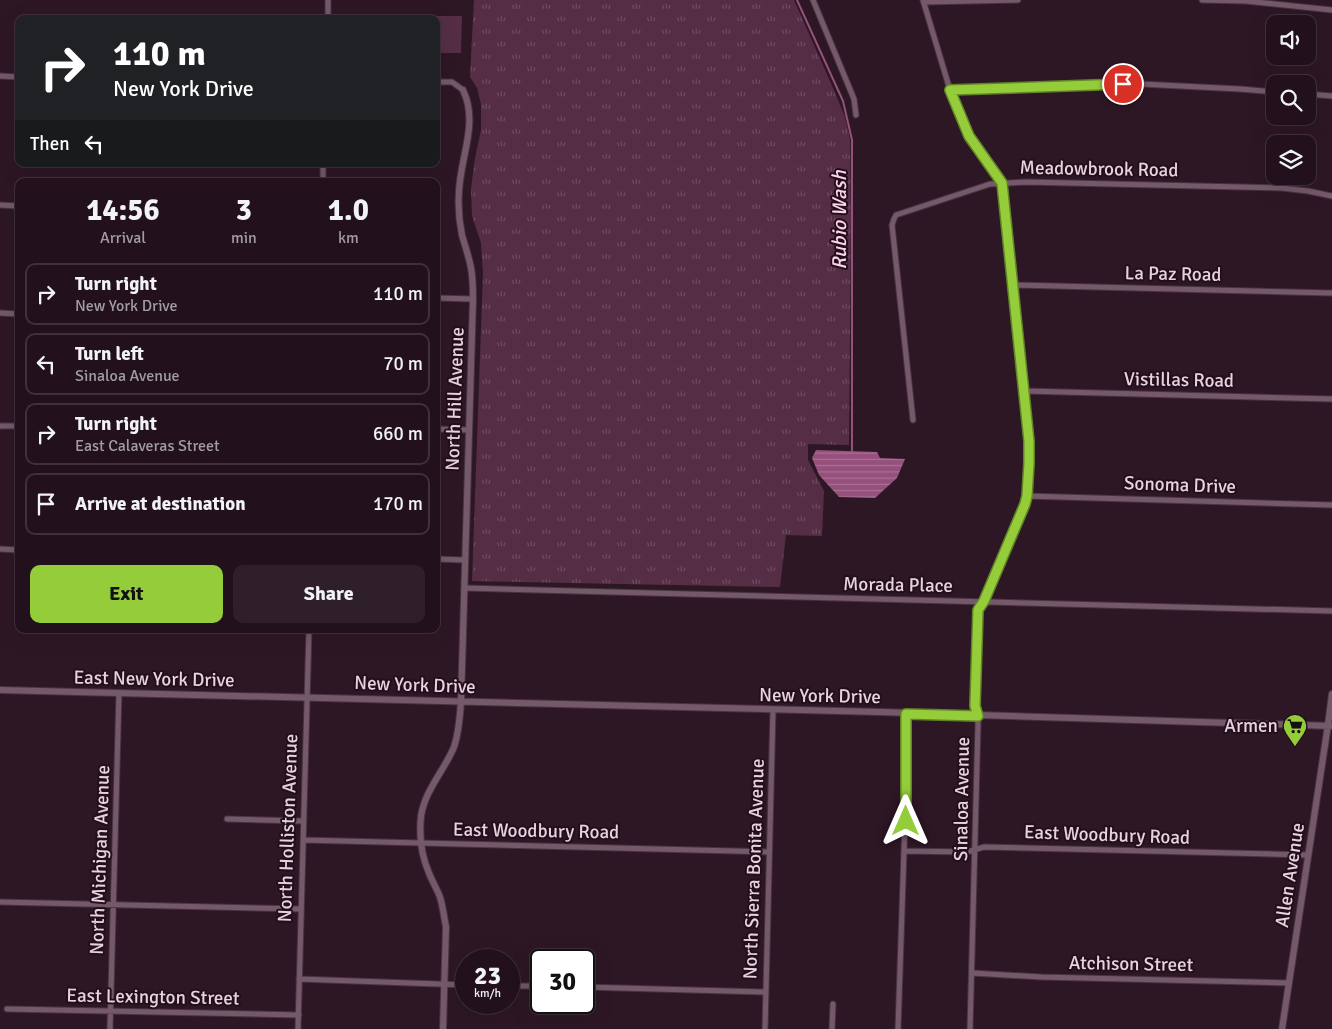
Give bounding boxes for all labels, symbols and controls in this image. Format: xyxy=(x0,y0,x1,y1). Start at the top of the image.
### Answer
map controls xyxy=(1266,15,1316,185)
button: sound xyxy=(1266,15,1316,65)
text: 110 m xyxy=(113,32,206,75)
icon: right xyxy=(30,35,95,100)
pin xyxy=(1102,63,1144,105)
icon: arrive xyxy=(1109,70,1137,98)
text: New York Drive xyxy=(113,75,254,102)
button: search xyxy=(1266,75,1316,125)
icon: left xyxy=(80,130,108,158)
text: Then xyxy=(30,132,70,156)
button: layers xyxy=(1266,135,1316,185)
street label: Meadowbrook Road xyxy=(1019,156,1179,182)
water label: Rubio Wash xyxy=(827,169,852,270)
text: 14:56 xyxy=(86,192,160,229)
text: 3 xyxy=(236,192,252,229)
text: 1.0 xyxy=(328,192,369,229)
text: Arrival xyxy=(100,228,146,248)
text: min xyxy=(231,228,257,248)
text: km xyxy=(338,228,359,248)
street label: La Paz Road xyxy=(1124,261,1222,287)
text: Turn right xyxy=(75,272,157,296)
icon: right xyxy=(32,280,60,308)
text: 110 m xyxy=(373,282,423,306)
text: New York Drive xyxy=(75,296,177,316)
street label: North Hill Avenue xyxy=(440,327,470,471)
text: Turn left xyxy=(75,342,144,366)
icon: left xyxy=(32,350,60,378)
text: 70 m xyxy=(383,352,423,376)
text: Sinaloa Avenue xyxy=(75,366,180,386)
street label: Vistillas Road xyxy=(1124,367,1234,393)
text: Turn right xyxy=(75,412,157,436)
icon: right xyxy=(32,420,60,448)
text: 660 m xyxy=(373,422,423,446)
text: East Calaveras Street xyxy=(75,436,220,456)
street label: Sonoma Drive xyxy=(1124,471,1236,499)
icon: arrive xyxy=(32,490,60,518)
text: Arrive at destination xyxy=(75,492,246,516)
text: 170 m xyxy=(373,492,423,516)
button: Exit xyxy=(30,565,223,623)
button: Share xyxy=(233,565,425,623)
street label: Morada Place xyxy=(843,572,953,598)
street label: East New York Drive xyxy=(73,666,235,692)
street label: New York Drive xyxy=(354,671,476,699)
street label: New York Drive xyxy=(759,683,881,709)
supermarket icon: Armen xyxy=(1282,713,1308,747)
place label: Armen xyxy=(1224,714,1278,738)
street label: North Holliston Avenue xyxy=(273,733,303,923)
street label: Sinaloa Avenue xyxy=(949,737,975,861)
street label: North Sierra Bonita Avenue xyxy=(738,758,770,980)
street label: North Michigan Avenue xyxy=(85,765,115,955)
position arrow xyxy=(879,794,931,846)
street label: East Woodbury Road xyxy=(453,818,619,844)
street label: East Woodbury Road xyxy=(1024,820,1190,850)
street label: Allen Avenue xyxy=(1270,821,1310,929)
speed limit sign: 30 xyxy=(530,949,595,1014)
street label: Atchison Street xyxy=(1069,951,1194,977)
text: 23 xyxy=(474,960,501,991)
street label: East Lexington Street xyxy=(66,983,240,1011)
text: km/h xyxy=(474,986,501,1001)

